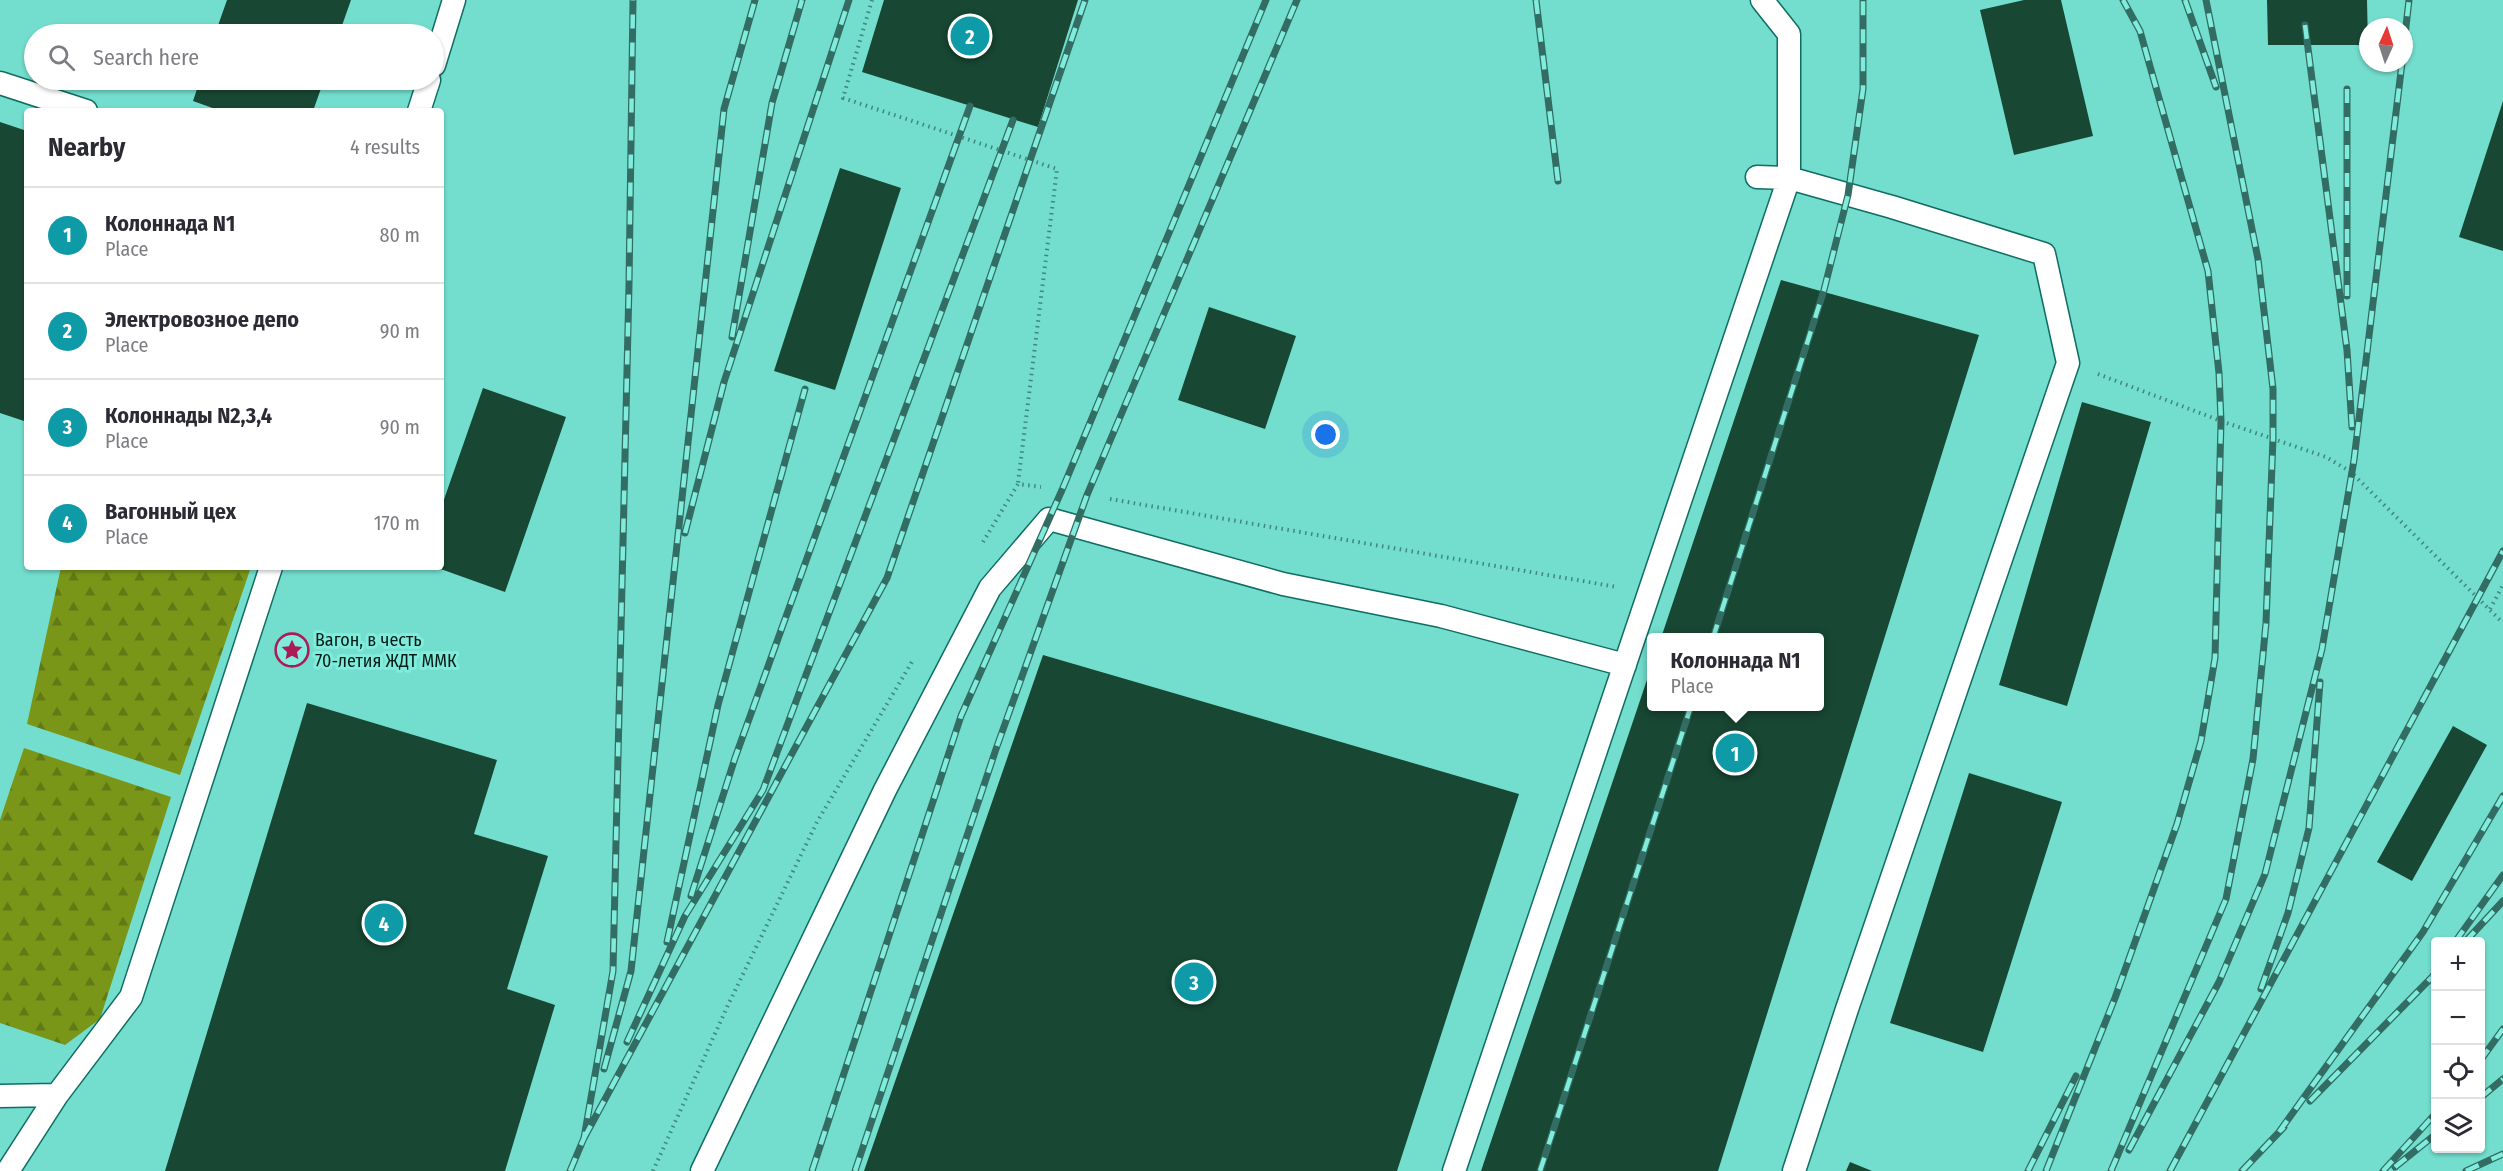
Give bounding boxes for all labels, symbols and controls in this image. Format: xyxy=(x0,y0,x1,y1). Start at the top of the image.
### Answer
pin: 2 xyxy=(950,14,990,58)
north arrow xyxy=(2359,18,2413,72)
search box xyxy=(24,24,444,90)
icon: search xyxy=(45,41,78,74)
text: Search here xyxy=(93,44,199,71)
text: Nearby xyxy=(48,132,125,163)
text: 4 results xyxy=(350,135,420,159)
text: Колоннада N1 xyxy=(105,210,235,237)
text: 1 xyxy=(63,223,72,247)
text: 80 m xyxy=(380,223,420,247)
text: Place xyxy=(105,237,148,261)
text: Электровозное депо xyxy=(105,306,299,333)
text: 2 xyxy=(63,319,72,343)
text: 90 m xyxy=(380,319,420,343)
text: Place xyxy=(105,333,148,357)
text: Колоннады N2,3,4 xyxy=(105,402,272,429)
text: 3 xyxy=(63,415,72,439)
text: 90 m xyxy=(380,415,420,439)
your location xyxy=(1311,420,1340,449)
text: Place xyxy=(105,429,148,453)
text: Вагонный цех xyxy=(105,498,236,525)
text: 4 xyxy=(62,511,73,535)
text: 170 m xyxy=(374,511,420,535)
text: Place xyxy=(105,525,148,549)
place label: Вагон, в честь 70-летия ЖДТ ММК xyxy=(315,629,457,672)
place icon: Вагон, в честь 70-летия ЖДТ ММК xyxy=(274,632,310,668)
popup xyxy=(1647,633,1824,711)
text: Колоннада N1 xyxy=(1670,647,1801,674)
text: Place xyxy=(1670,674,1714,698)
pin: 1 xyxy=(1716,730,1754,776)
pin: 4 xyxy=(364,900,404,946)
map controls xyxy=(2431,937,2485,1153)
button: + xyxy=(2431,937,2485,991)
pin: 3 xyxy=(1174,960,1214,1004)
button: − xyxy=(2431,991,2485,1045)
button: locate xyxy=(2431,1045,2485,1099)
button: layers xyxy=(2431,1099,2485,1153)

